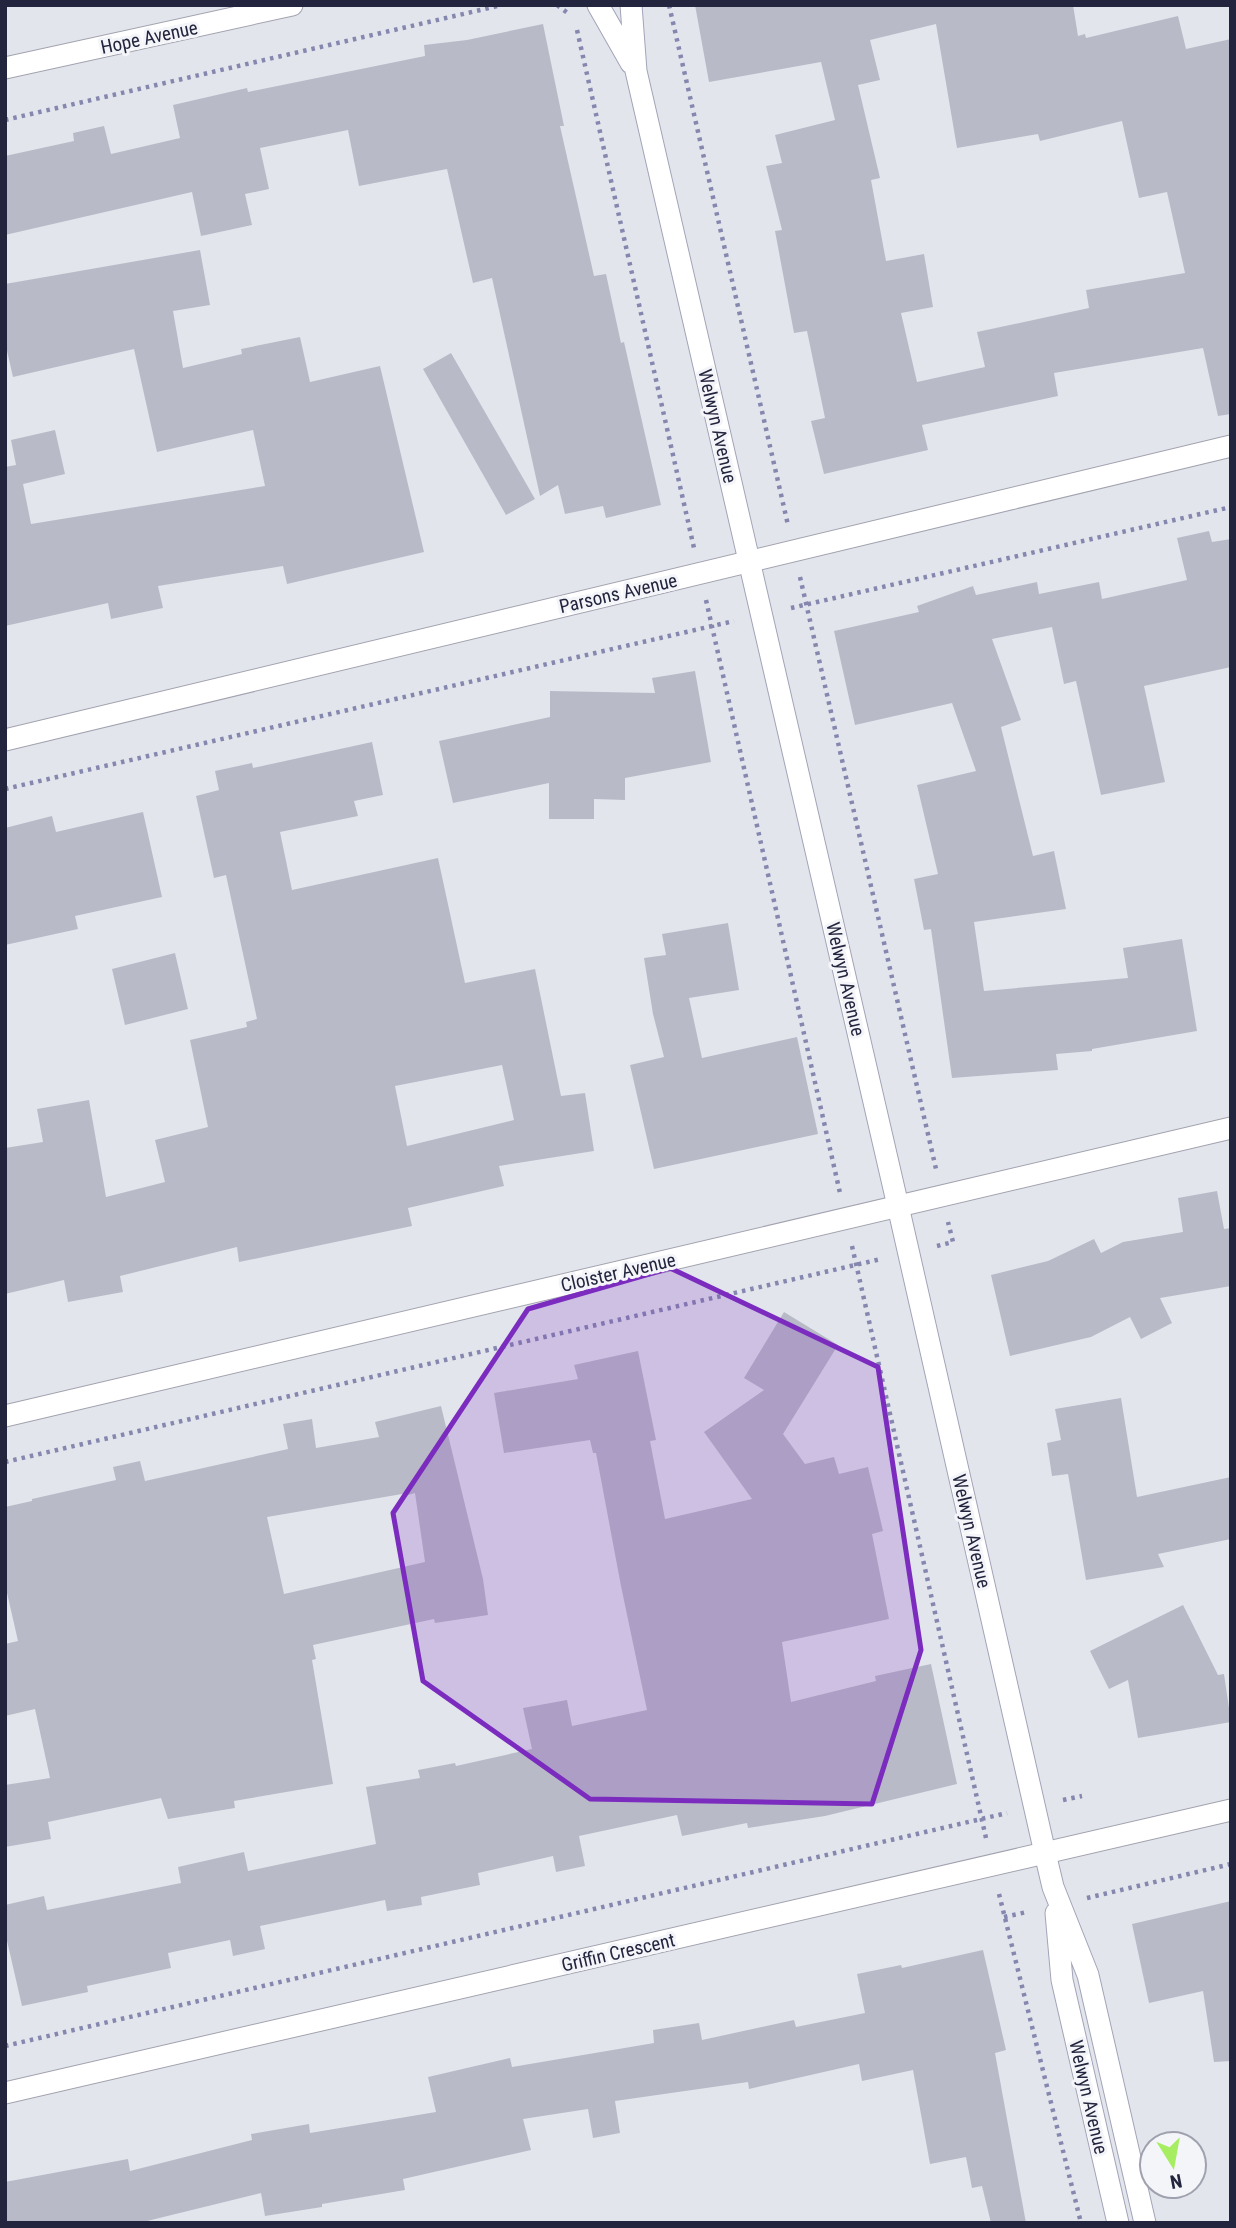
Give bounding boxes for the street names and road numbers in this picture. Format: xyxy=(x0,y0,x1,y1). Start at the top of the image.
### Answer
street label: Hope Avenue xyxy=(98,16,200,59)
street label: Welwyn Avenue xyxy=(693,367,742,485)
street label: Parsons Avenue xyxy=(557,569,679,618)
street label: Welwyn Avenue xyxy=(821,920,870,1038)
street label: Cloister Avenue xyxy=(558,1248,678,1297)
street label: Welwyn Avenue xyxy=(947,1472,996,1590)
street label: Griffin Crescent xyxy=(559,1928,677,1977)
street label: Welwyn Avenue xyxy=(1064,2038,1113,2156)

